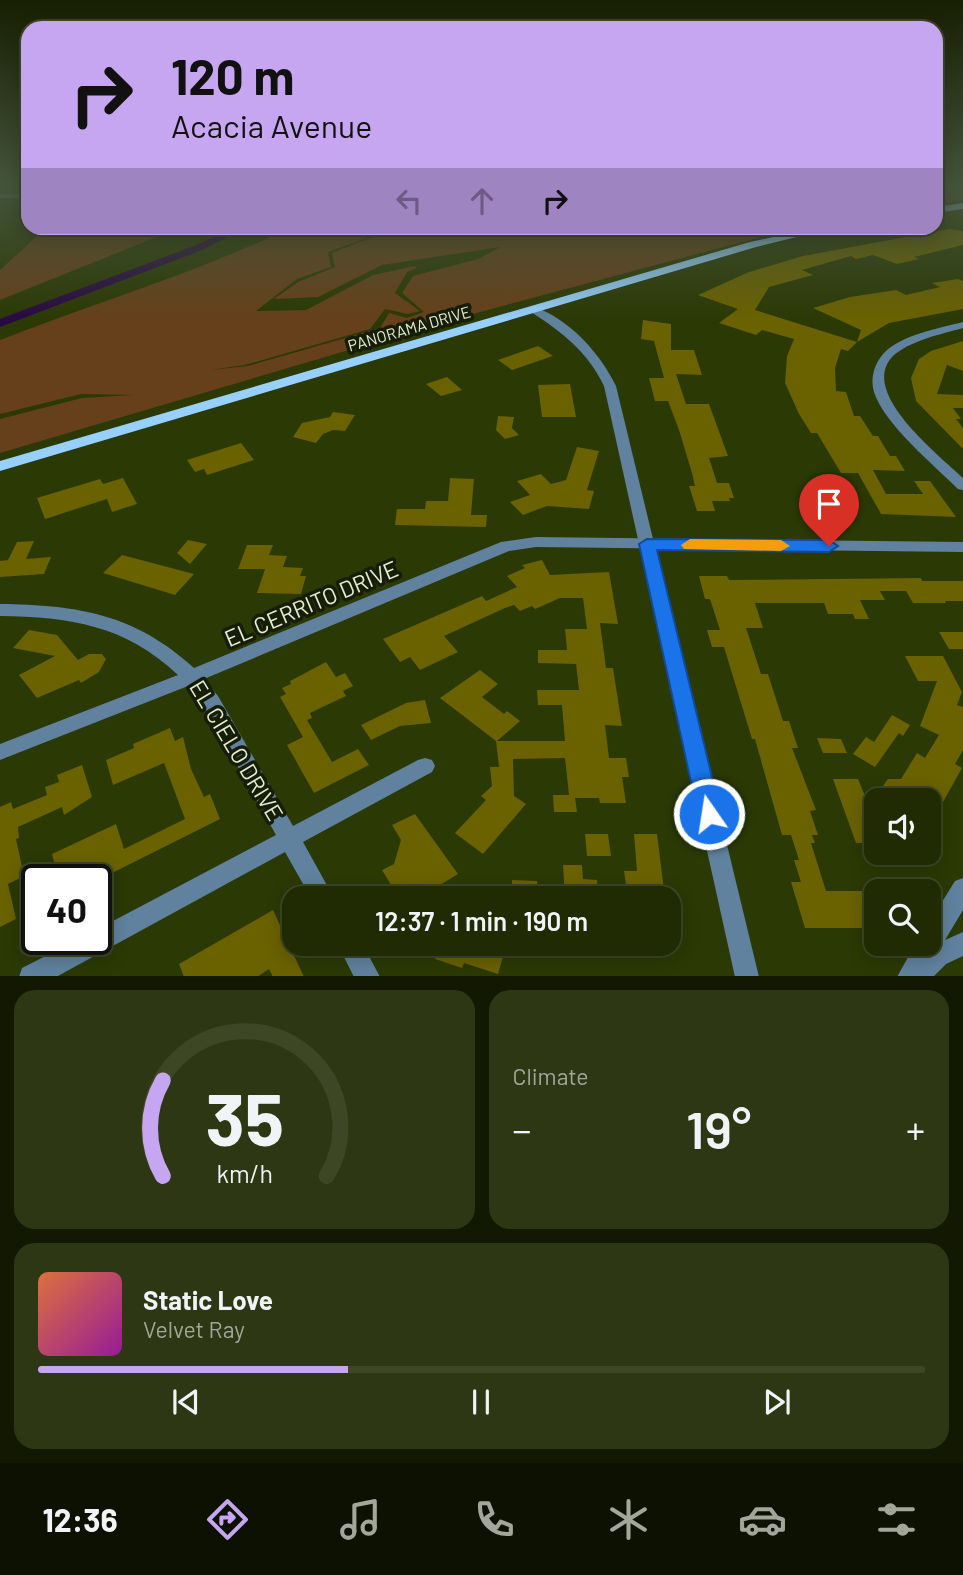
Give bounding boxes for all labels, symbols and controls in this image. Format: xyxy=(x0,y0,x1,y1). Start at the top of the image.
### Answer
text: 120 m xyxy=(171,46,294,105)
icon: right xyxy=(56,49,147,140)
text: Acacia Avenue xyxy=(171,106,372,144)
icon: left xyxy=(390,182,428,220)
icon: ahead xyxy=(463,182,501,220)
icon: right xyxy=(536,182,574,220)
street label: PANORAMA DRIVE xyxy=(345,301,473,355)
pin xyxy=(799,474,859,546)
icon: arrive xyxy=(810,485,848,523)
street label: EL CERRITO DRIVE xyxy=(220,554,402,652)
street label: EL CIELO DRIVE xyxy=(184,675,290,825)
position arrow xyxy=(672,777,746,851)
map controls xyxy=(864,788,941,956)
button: sound xyxy=(864,788,941,865)
speed limit sign: 40 xyxy=(21,864,112,955)
button: search xyxy=(864,879,941,956)
text: 12:37 · 1 min · 190 m xyxy=(375,905,588,936)
text: Climate xyxy=(513,1062,589,1090)
text: 35 xyxy=(205,1073,284,1161)
text: 19° xyxy=(686,1097,751,1159)
text: − xyxy=(513,1106,532,1152)
text: + xyxy=(906,1106,925,1152)
text: km/h xyxy=(216,1157,273,1187)
text: Static Love xyxy=(143,1284,273,1315)
text: Velvet Ray xyxy=(143,1315,245,1343)
icon: previous xyxy=(167,1383,205,1421)
icon: pause xyxy=(462,1383,500,1421)
icon: next xyxy=(758,1383,796,1421)
icon: directions xyxy=(203,1495,252,1544)
icon: music xyxy=(336,1495,385,1544)
icon: phone xyxy=(470,1495,519,1544)
icon: climate xyxy=(604,1495,653,1544)
icon: car xyxy=(738,1495,787,1544)
icon: filters xyxy=(872,1495,921,1544)
text: 12:36 xyxy=(42,1500,118,1538)

